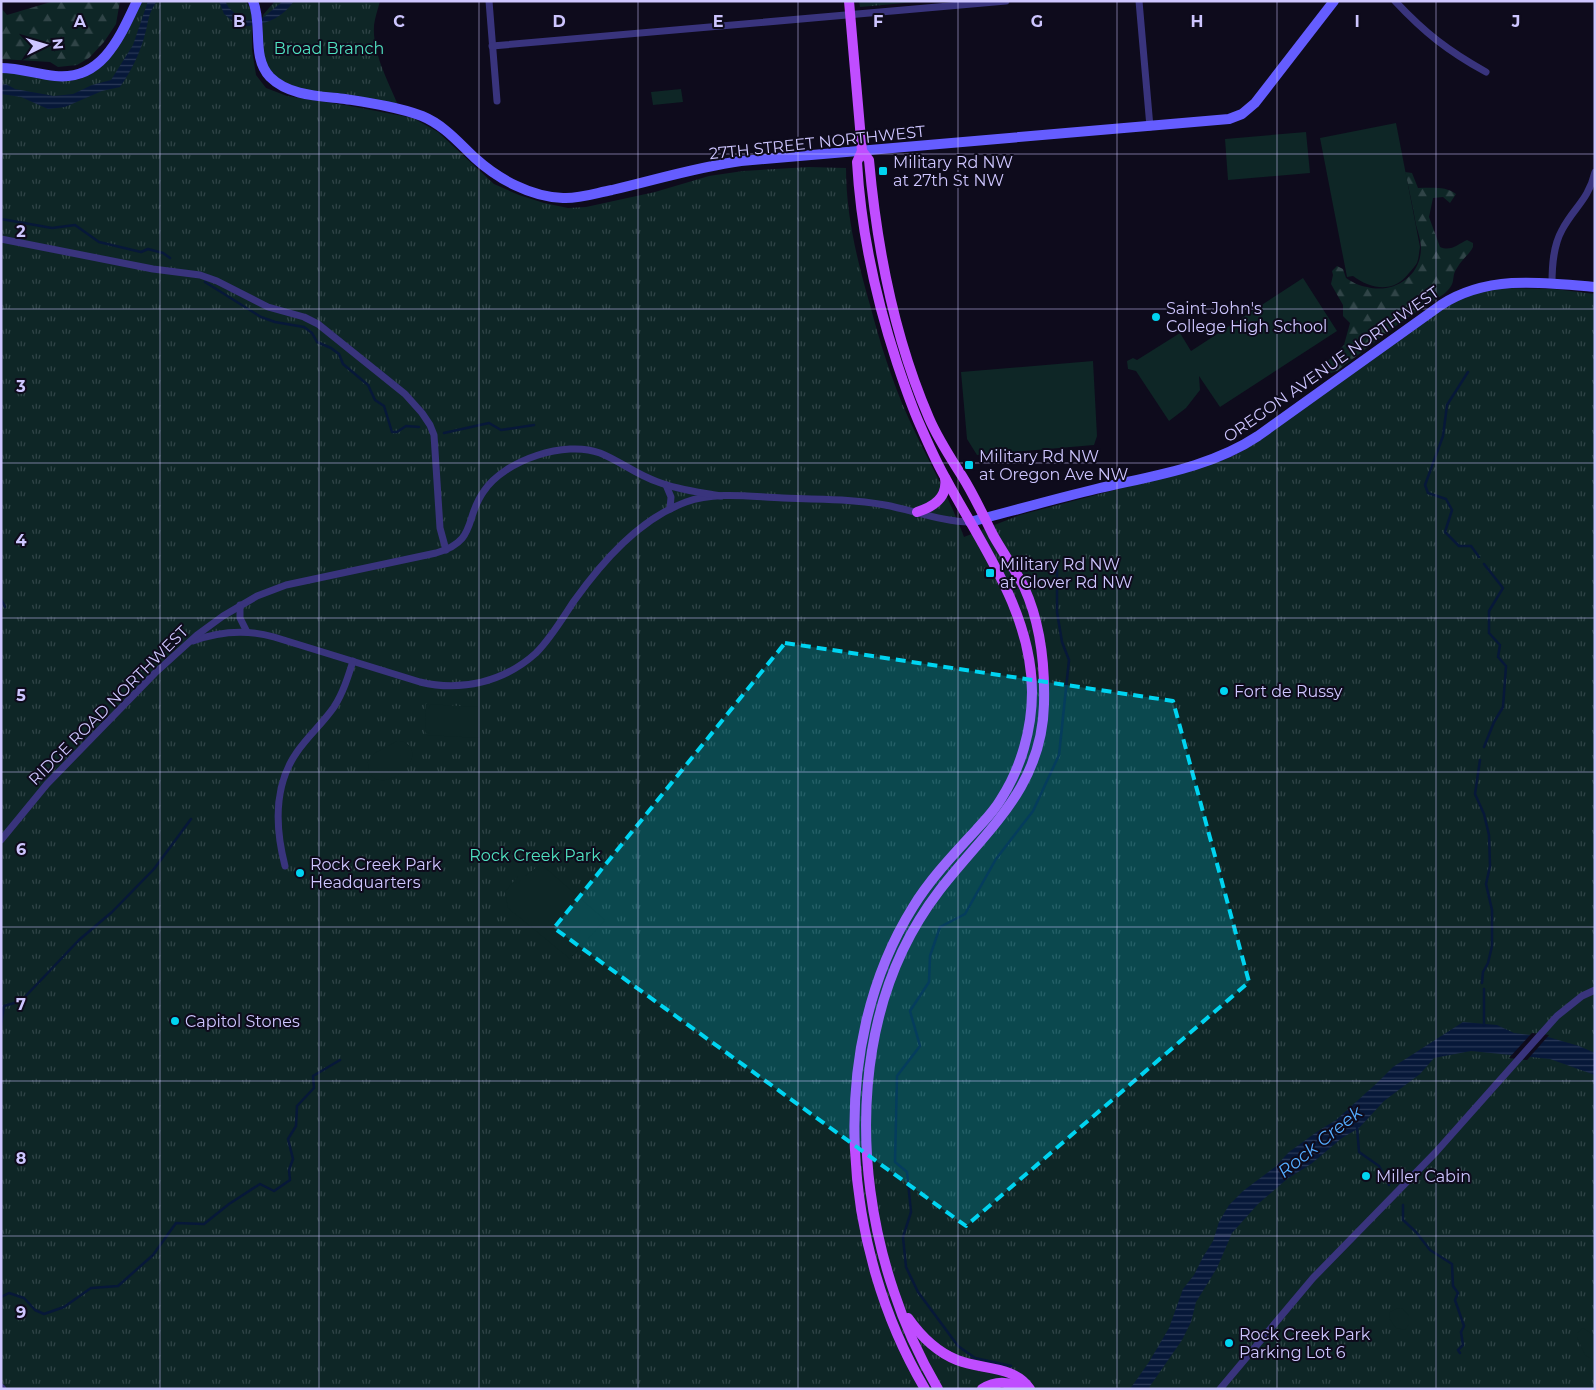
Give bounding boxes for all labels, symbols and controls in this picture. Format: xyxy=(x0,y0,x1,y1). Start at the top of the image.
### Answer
text: A xyxy=(73,12,87,31)
text: B xyxy=(233,12,245,31)
text: C xyxy=(393,12,405,31)
text: D xyxy=(552,12,566,31)
text: E xyxy=(713,12,723,31)
text: F xyxy=(873,12,883,31)
text: G xyxy=(1031,12,1043,31)
text: H xyxy=(1191,12,1203,31)
text: I xyxy=(1354,12,1360,31)
text: J xyxy=(1511,12,1520,31)
north arrow xyxy=(20,20,70,70)
text: N xyxy=(48,37,67,50)
park label: Broad Branch xyxy=(274,39,384,58)
street label: 27TH STREET NORTHWEST xyxy=(708,122,927,163)
place label: Military Rd NW at 27th St NW xyxy=(893,153,1013,190)
marker: Military Rd NW at 27th St NW xyxy=(877,165,889,177)
text: 2 xyxy=(16,222,26,241)
street label: OREGON AVENUE NORTHWEST xyxy=(1220,282,1443,446)
place label: Saint John's College High School xyxy=(1166,299,1327,336)
marker: Saint John's College High School xyxy=(1150,311,1162,323)
text: 3 xyxy=(15,377,26,396)
place label: Military Rd NW at Oregon Ave NW xyxy=(979,447,1129,484)
marker: Military Rd NW at Oregon Ave NW xyxy=(963,459,975,471)
text: 4 xyxy=(15,531,27,550)
place label: Military Rd NW at Glover Rd NW xyxy=(1000,555,1133,592)
marker: Military Rd NW at Glover Rd NW xyxy=(984,567,996,579)
street label: RIDGE ROAD NORTHWEST xyxy=(25,621,193,789)
place label: Fort de Russy xyxy=(1234,682,1343,701)
marker: Fort de Russy xyxy=(1218,685,1230,697)
text: 5 xyxy=(16,686,26,705)
text: 6 xyxy=(16,840,26,859)
park label: Rock Creek Park xyxy=(469,846,601,865)
place label: Rock Creek Park Headquarters xyxy=(310,855,442,892)
marker: Rock Creek Park Headquarters xyxy=(294,867,306,879)
text: 7 xyxy=(16,995,26,1014)
place label: Capitol Stones xyxy=(185,1012,300,1031)
marker: Capitol Stones xyxy=(169,1015,181,1027)
water label: Rock Creek xyxy=(1273,1101,1368,1183)
text: 8 xyxy=(16,1149,26,1168)
place label: Miller Cabin xyxy=(1376,1167,1471,1186)
marker: Miller Cabin xyxy=(1360,1170,1372,1182)
text: 9 xyxy=(16,1303,26,1322)
place label: Rock Creek Park Parking Lot 6 xyxy=(1239,1325,1371,1362)
marker: Rock Creek Park Parking Lot 6 xyxy=(1223,1337,1235,1349)

